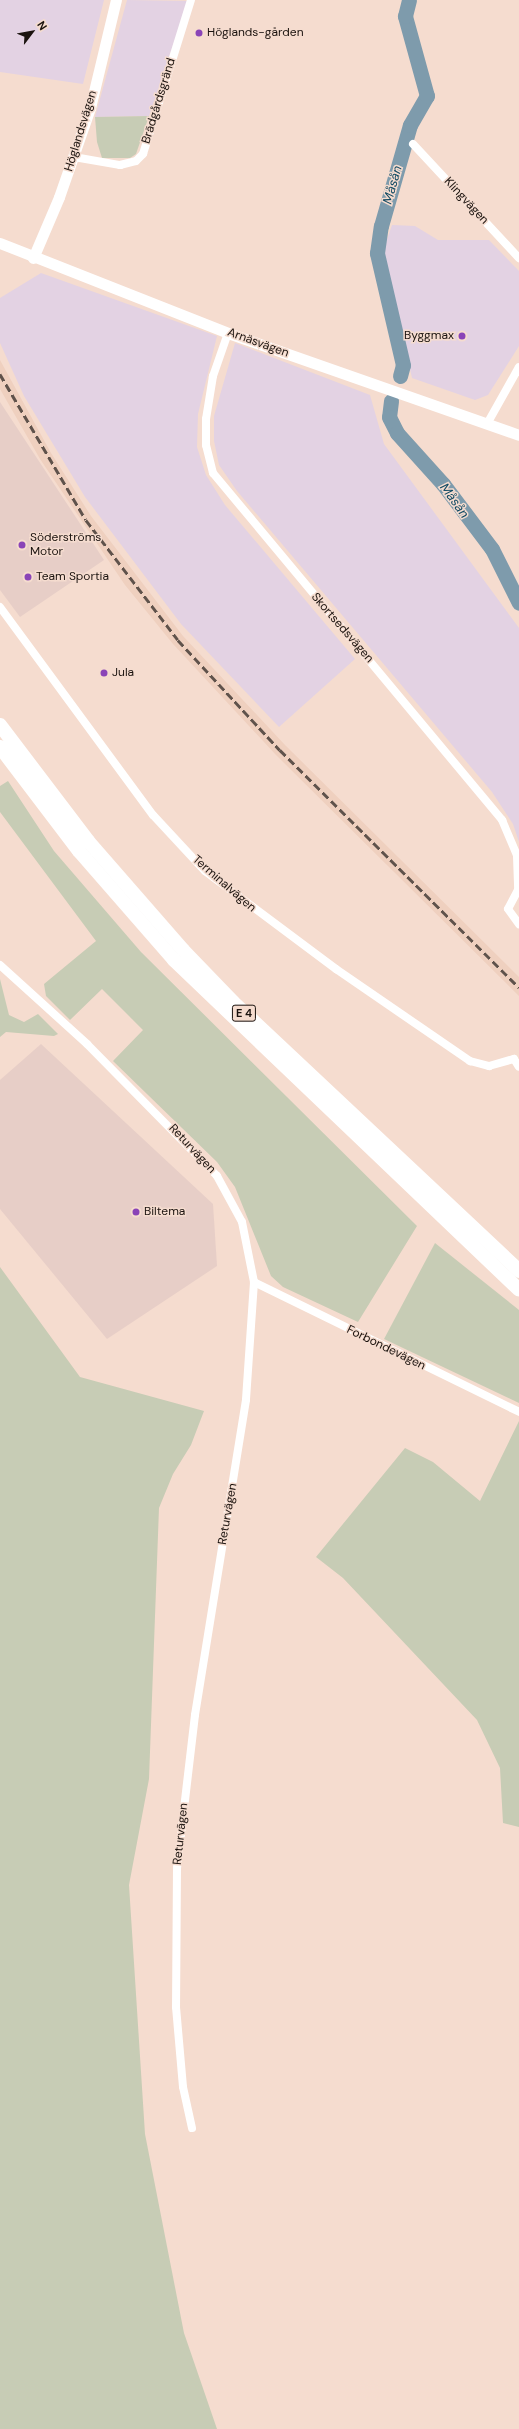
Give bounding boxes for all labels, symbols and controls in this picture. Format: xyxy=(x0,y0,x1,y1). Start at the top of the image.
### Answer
north arrow xyxy=(12,12,52,52)
text: N xyxy=(34,19,50,33)
place label: Höglands-gården xyxy=(207,26,304,40)
marker: Höglands-gården xyxy=(194,28,204,38)
street label: Brädgårdsgränd xyxy=(139,56,179,146)
street label: Höglandsvägen xyxy=(62,89,100,173)
water label: Måsån xyxy=(380,164,406,206)
street label: Klingvägen xyxy=(441,175,491,227)
street label: Arnäsvägen xyxy=(225,325,291,361)
place label: Byggmax xyxy=(404,329,454,343)
marker: Byggmax xyxy=(457,331,467,341)
water label: Måsån xyxy=(436,481,472,521)
place label: Söderströms Motor xyxy=(30,531,101,559)
marker: Söderströms Motor xyxy=(17,540,27,550)
place label: Team Sportia xyxy=(36,570,109,584)
marker: Team Sportia xyxy=(23,572,33,582)
street label: Skortsedsvägen xyxy=(308,590,376,666)
place label: Jula xyxy=(112,666,134,680)
marker: Jula xyxy=(99,668,109,678)
street label: Terminalvägen xyxy=(189,853,259,915)
road number: E 4 xyxy=(231,1004,257,1022)
street label: Returvägen xyxy=(166,1121,218,1177)
place label: Biltema xyxy=(144,1205,185,1219)
marker: Biltema xyxy=(131,1207,141,1217)
street label: Forbondevägen xyxy=(344,1323,428,1373)
street label: Returvägen xyxy=(216,1482,240,1546)
street label: Returvägen xyxy=(171,1802,191,1866)

